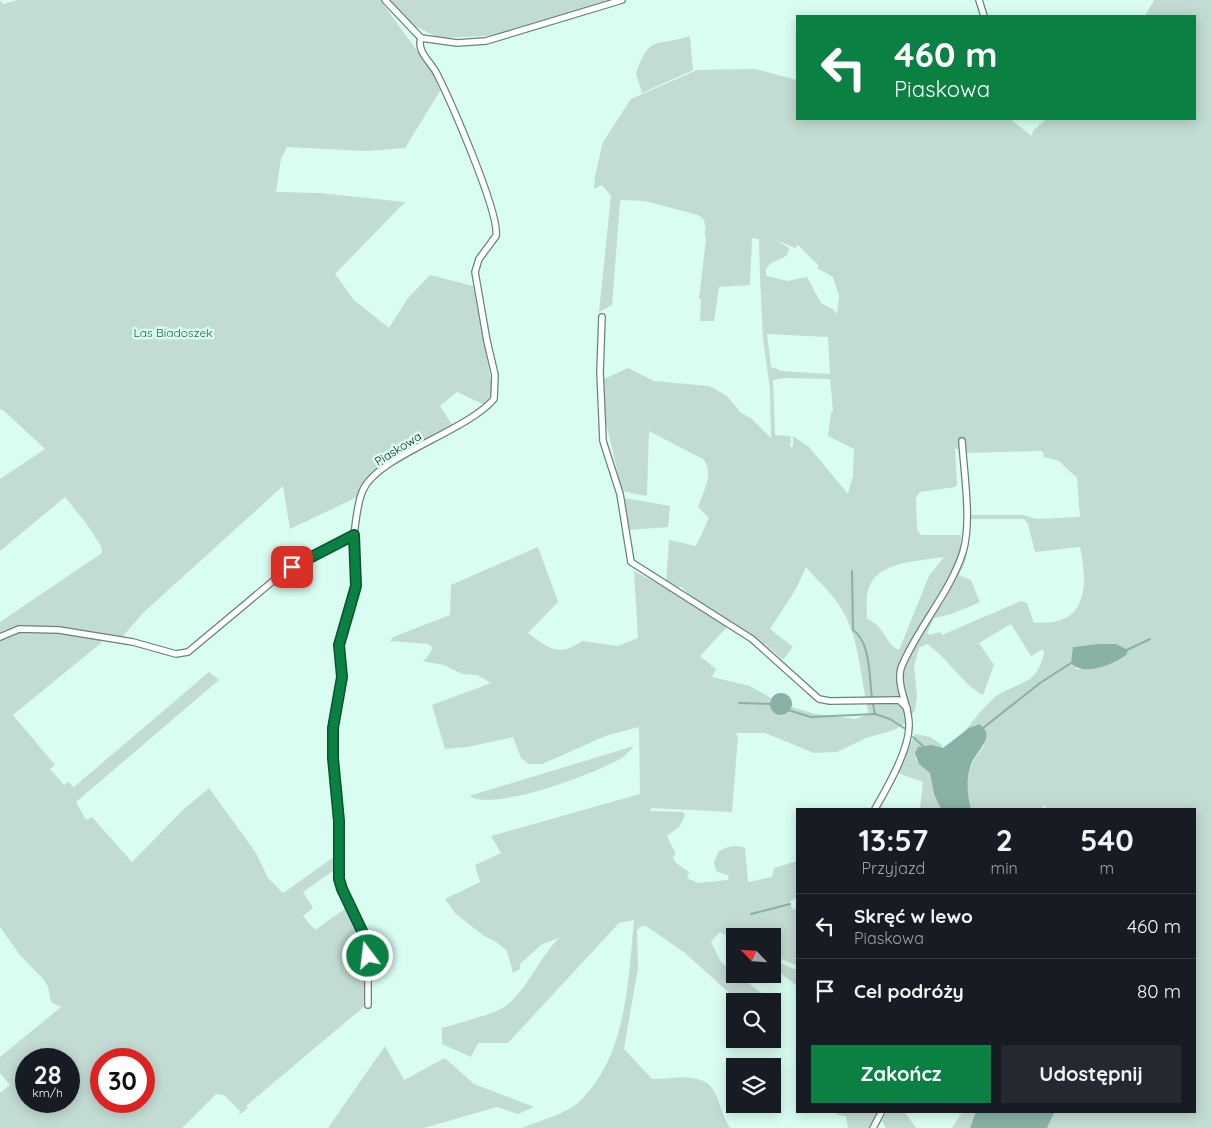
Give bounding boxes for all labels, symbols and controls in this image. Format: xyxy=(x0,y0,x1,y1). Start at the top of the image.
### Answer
text: 460 m xyxy=(894,32,998,76)
icon: left xyxy=(811,35,876,100)
text: Piaskowa xyxy=(894,75,990,103)
park label: Las Biadoszek xyxy=(133,325,213,340)
street label: Piaskowa xyxy=(372,428,424,469)
pin xyxy=(271,546,313,588)
icon: arrive xyxy=(278,553,306,581)
text: 13:57 xyxy=(858,821,928,859)
text: 2 xyxy=(996,821,1013,859)
text: 540 xyxy=(1080,821,1134,859)
text: Przyjazd xyxy=(861,858,925,878)
text: min xyxy=(991,858,1018,878)
text: m xyxy=(1100,858,1114,878)
text: Skręć w lewo xyxy=(854,904,973,928)
icon: left xyxy=(811,912,839,940)
text: 460 m xyxy=(1127,914,1181,938)
north arrow xyxy=(726,928,781,982)
map controls xyxy=(726,928,781,1113)
text: Piaskowa xyxy=(854,928,924,948)
position arrow xyxy=(341,929,393,981)
icon: arrive xyxy=(811,977,839,1005)
text: Cel podróży xyxy=(854,979,964,1003)
text: 80 m xyxy=(1137,979,1181,1003)
button: search xyxy=(726,993,781,1048)
button: Zakończ xyxy=(811,1045,991,1103)
button: Udostępnij xyxy=(1001,1045,1181,1103)
speed limit sign: 30 xyxy=(90,1048,155,1113)
button: layers xyxy=(726,1058,781,1113)
text: 28 xyxy=(34,1059,61,1090)
text: km/h xyxy=(32,1085,63,1100)

